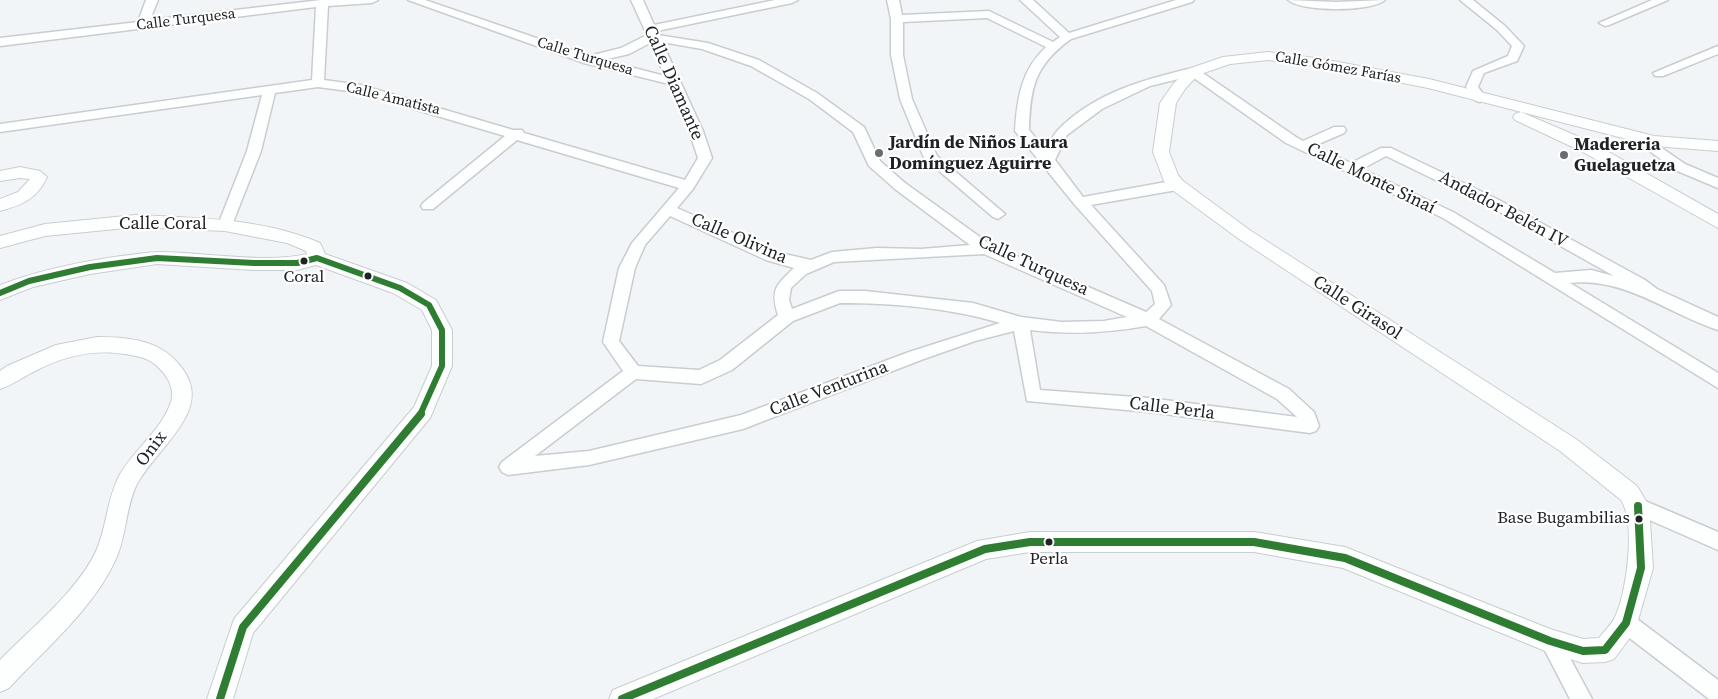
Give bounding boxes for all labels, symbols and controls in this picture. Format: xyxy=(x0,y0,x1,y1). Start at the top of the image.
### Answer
street label: Calle Turquesa xyxy=(135,5,237,35)
street label: Calle Diamante xyxy=(638,22,708,144)
street label: Calle Turquesa xyxy=(535,34,635,80)
street label: Calle Gómez Farías xyxy=(1274,48,1402,88)
street label: Calle Amatista xyxy=(344,79,442,119)
place label: Jardín de Niños Laura Domínguez Aguirre xyxy=(889,132,1068,174)
place label: Madereria Guelaguetza xyxy=(1574,134,1676,176)
street label: Calle Monte Sinaí xyxy=(1303,139,1439,219)
marker: Jardín de Niños Laura Domínguez Aguirre xyxy=(873,147,885,159)
marker: Madereria Guelaguetza xyxy=(1558,149,1570,161)
street label: Andador Belén IV xyxy=(1435,167,1571,253)
street label: Calle Olivina xyxy=(688,209,790,269)
street label: Calle Coral xyxy=(119,213,207,235)
street label: Calle Turquesa xyxy=(974,231,1092,301)
marker: Coral xyxy=(299,256,309,266)
place label: Coral xyxy=(284,268,324,288)
unlabelled marker xyxy=(363,271,373,281)
street label: Calle Girasol xyxy=(1308,271,1406,345)
street label: Calle Venturina xyxy=(767,357,891,421)
street label: Calle Perla xyxy=(1128,393,1216,425)
street label: Onix xyxy=(132,427,172,471)
place label: Base Bugambilias xyxy=(1497,509,1630,529)
marker: Base Bugambilias xyxy=(1634,514,1644,524)
marker: Perla xyxy=(1044,537,1054,547)
place label: Perla xyxy=(1030,550,1068,570)

